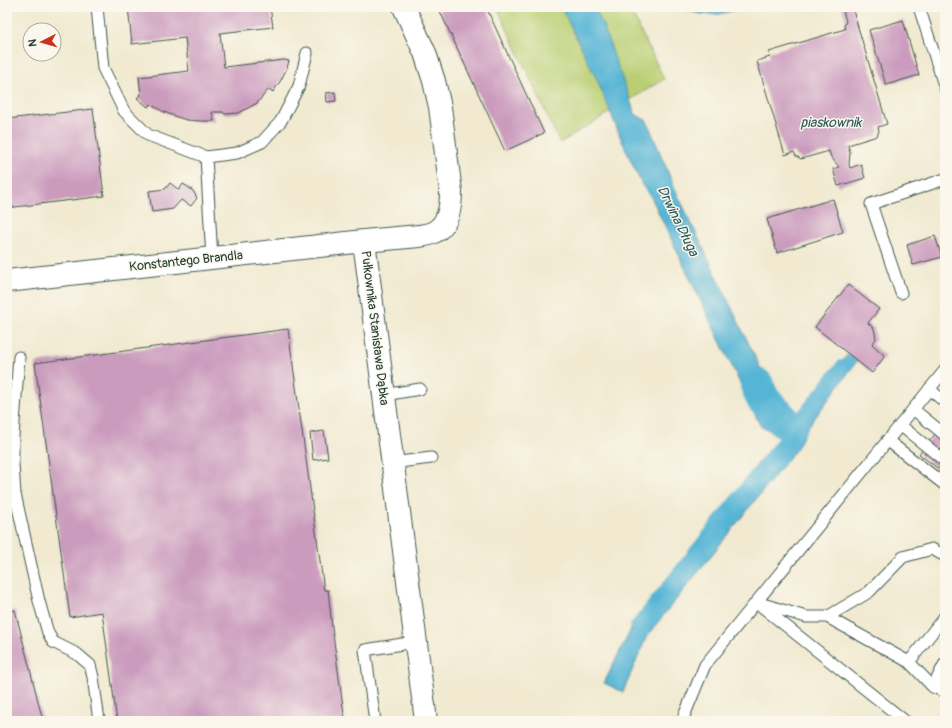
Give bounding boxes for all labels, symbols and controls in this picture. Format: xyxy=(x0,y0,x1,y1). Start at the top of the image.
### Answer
north arrow xyxy=(22,22,62,62)
text: N xyxy=(26,38,39,47)
water label: piaskownik xyxy=(801,114,863,131)
water label: Drwina Długa xyxy=(654,183,703,260)
street label: Konstantego Brandla xyxy=(128,247,244,275)
street label: Pułkownika Stanisława Dąbka xyxy=(358,250,392,406)

